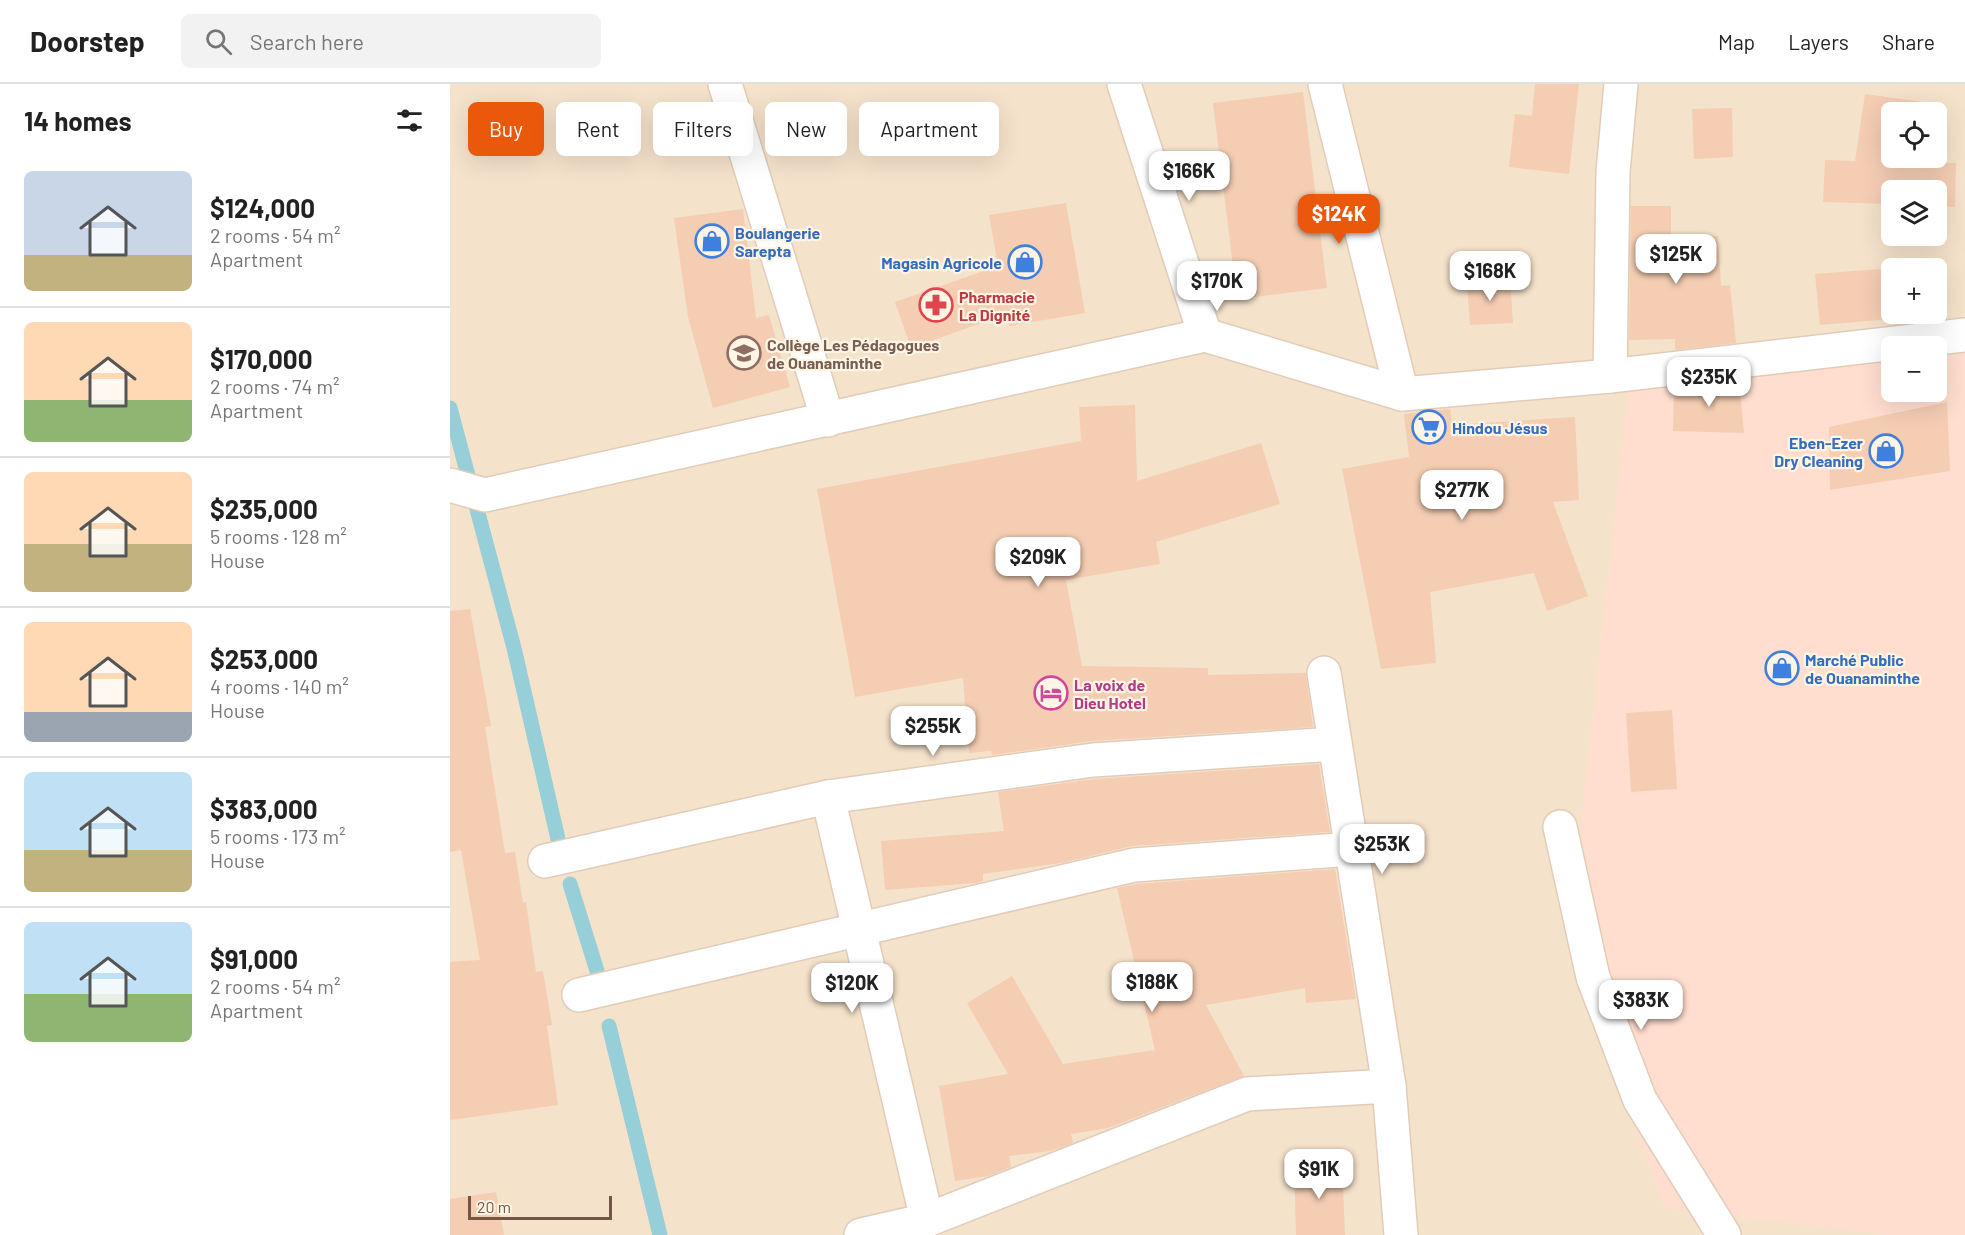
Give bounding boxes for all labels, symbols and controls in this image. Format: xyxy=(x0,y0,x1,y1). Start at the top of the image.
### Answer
search box xyxy=(181,14,601,68)
text: Doorstep xyxy=(30,24,145,58)
icon: search xyxy=(202,25,235,58)
text: Search here xyxy=(250,28,364,54)
text: Map xyxy=(1718,29,1755,54)
text: Layers xyxy=(1788,29,1849,54)
text: Share xyxy=(1882,29,1935,54)
chip: Buy xyxy=(468,102,544,156)
chip: Rent xyxy=(556,102,641,156)
chip: Filters xyxy=(653,102,753,156)
chip: New xyxy=(765,102,847,156)
chip: Apartment xyxy=(859,102,999,156)
map controls xyxy=(1881,102,1947,402)
button: locate xyxy=(1881,102,1947,168)
icon: filters xyxy=(393,104,426,137)
text: 14 homes xyxy=(24,105,131,136)
pin: $166K xyxy=(1147,151,1231,202)
text: $166K xyxy=(1163,158,1215,182)
button: layers xyxy=(1881,180,1947,246)
text: $124,000 xyxy=(210,192,315,223)
pin: $124K xyxy=(1297,194,1381,245)
icon: home xyxy=(72,195,144,267)
text: $124K xyxy=(1312,201,1366,225)
text: 2 rooms · 54 m² xyxy=(210,223,340,247)
shop icon: Boulangerie Sarepta xyxy=(694,223,730,259)
place label: Boulangerie Sarepta xyxy=(735,223,820,260)
pin: $125K xyxy=(1634,234,1718,285)
text: $125K xyxy=(1649,241,1703,265)
shop icon: Magasin Agricole xyxy=(1007,244,1043,280)
text: Apartment xyxy=(210,247,303,271)
pin: $168K xyxy=(1448,251,1532,302)
place label: Magasin Agricole xyxy=(881,253,1002,272)
text: $168K xyxy=(1464,258,1516,282)
button: + xyxy=(1881,258,1947,324)
pin: $170K xyxy=(1175,261,1259,312)
text: $170K xyxy=(1191,268,1243,292)
pharmacy icon: Pharmacie La Dignité xyxy=(918,287,954,323)
place label: Pharmacie La Dignité xyxy=(959,287,1035,324)
school or university icon: Collège Les Pédagogues de Ouanaminthe xyxy=(726,335,762,371)
place label: Collège Les Pédagogues de Ouanaminthe xyxy=(767,335,939,372)
button: − xyxy=(1881,336,1947,402)
text: $170,000 xyxy=(210,343,312,374)
icon: home xyxy=(72,346,144,418)
pin: $235K xyxy=(1667,357,1751,408)
text: $235K xyxy=(1681,364,1737,388)
text: 2 rooms · 74 m² xyxy=(210,374,340,398)
text: Apartment xyxy=(210,398,303,422)
supermarket icon: Hindou Jésus xyxy=(1411,409,1447,445)
place label: Hindou Jésus xyxy=(1452,418,1547,437)
place label: Eben-Ezer Dry Cleaning xyxy=(1774,433,1863,470)
shop icon: Eben-Ezer Dry Cleaning xyxy=(1868,433,1904,469)
pin: $277K xyxy=(1420,470,1504,521)
text: $277K xyxy=(1435,477,1490,501)
text: $235,000 xyxy=(210,493,318,524)
icon: home xyxy=(72,496,144,568)
text: 5 rooms · 128 m² xyxy=(210,524,347,548)
pin: $209K xyxy=(996,537,1080,588)
text: $209K xyxy=(1009,544,1067,568)
text: House xyxy=(210,548,265,572)
text: $253,000 xyxy=(210,643,318,674)
icon: home xyxy=(72,646,144,718)
shop icon: Marché Public de Ouanaminthe xyxy=(1764,650,1800,686)
place label: Marché Public de Ouanaminthe xyxy=(1805,650,1920,687)
text: 4 rooms · 140 m² xyxy=(210,674,349,698)
hotel icon: La voix de Dieu Hotel xyxy=(1033,675,1069,711)
place label: La voix de Dieu Hotel xyxy=(1074,675,1146,712)
text: House xyxy=(210,698,265,722)
pin: $255K xyxy=(891,706,975,757)
text: $255K xyxy=(905,713,961,737)
text: $383,000 xyxy=(210,793,318,824)
icon: home xyxy=(72,796,144,868)
text: 5 rooms · 173 m² xyxy=(210,824,345,848)
pin: $253K xyxy=(1340,824,1424,875)
text: $253K xyxy=(1354,831,1410,855)
text: House xyxy=(210,848,265,872)
text: $91,000 xyxy=(210,943,298,974)
icon: home xyxy=(72,946,144,1018)
pin: $188K xyxy=(1110,962,1194,1013)
pin: $120K xyxy=(810,963,894,1014)
text: $188K xyxy=(1126,969,1178,993)
text: $120K xyxy=(825,970,879,994)
text: 2 rooms · 54 m² xyxy=(210,974,340,998)
pin: $383K xyxy=(1599,980,1683,1031)
text: $383K xyxy=(1613,987,1669,1011)
text: Apartment xyxy=(210,998,303,1022)
pin: $91K xyxy=(1283,1149,1355,1200)
text: $91K xyxy=(1298,1156,1340,1180)
scale bar xyxy=(468,1193,612,1220)
text: 20 m xyxy=(477,1197,511,1216)

